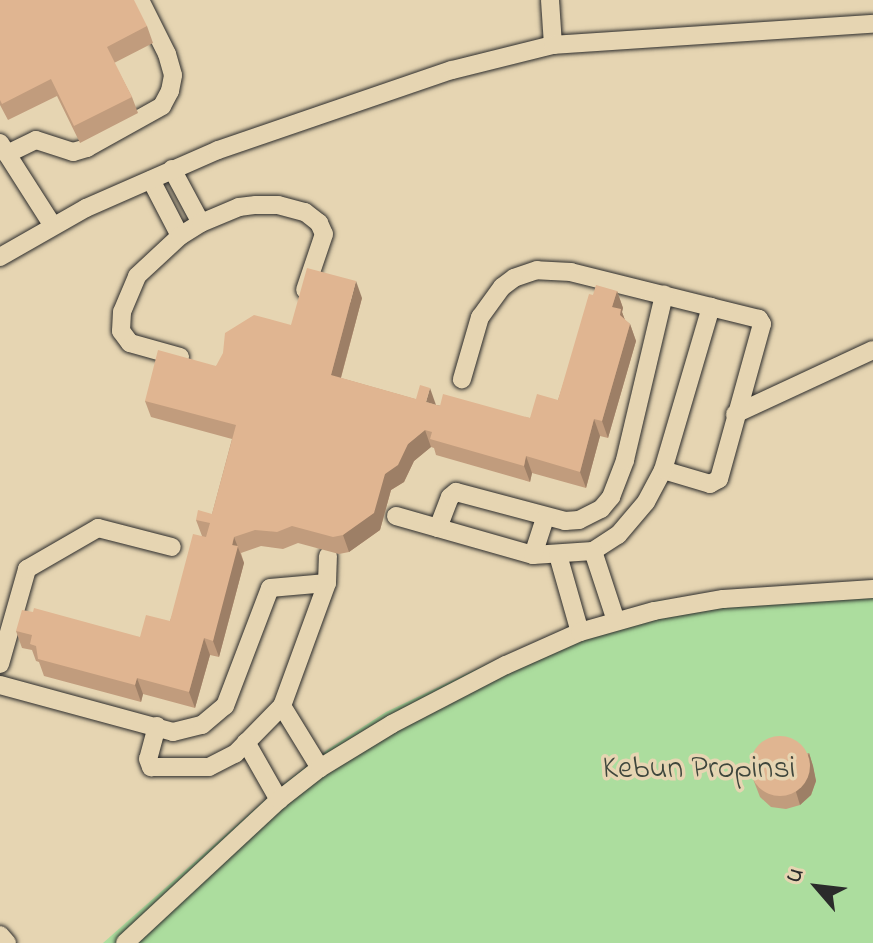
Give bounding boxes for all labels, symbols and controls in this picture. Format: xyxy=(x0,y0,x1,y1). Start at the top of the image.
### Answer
park label: Kebun Propinsi xyxy=(603,751,795,789)
north arrow xyxy=(777,847,857,927)
text: U xyxy=(778,862,813,889)

